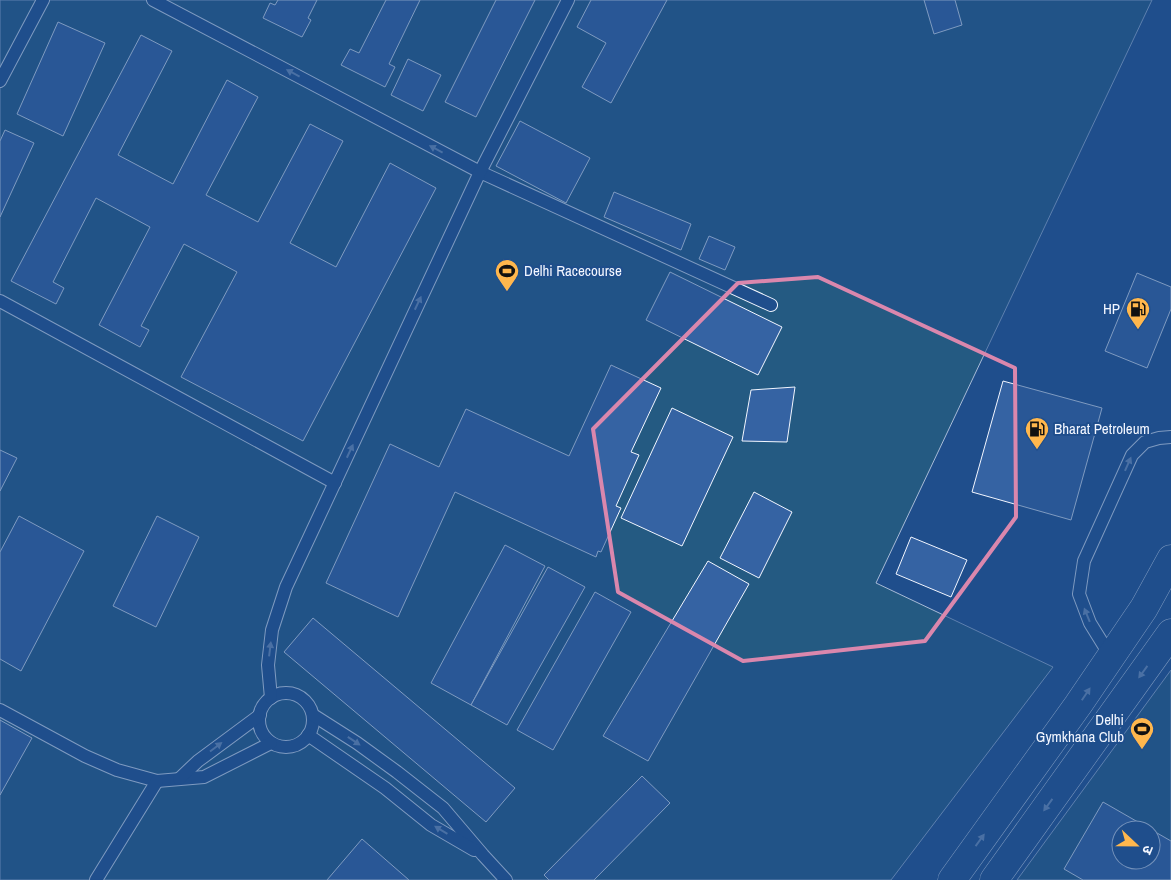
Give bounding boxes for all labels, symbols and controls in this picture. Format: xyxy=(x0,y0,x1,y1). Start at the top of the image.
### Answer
one-way arrow xyxy=(285,69,300,77)
one-way arrow xyxy=(429,145,444,153)
sports icon: Delhi Racecourse xyxy=(494,258,520,292)
place label: Delhi Racecourse xyxy=(524,260,622,281)
one-way arrow xyxy=(415,296,423,310)
fuel station icon: HP xyxy=(1125,296,1151,330)
place label: HP xyxy=(1103,298,1120,319)
fuel station icon: Bharat Petroleum xyxy=(1024,416,1050,450)
place label: Bharat Petroleum xyxy=(1054,418,1150,439)
one-way arrow xyxy=(346,444,354,458)
one-way arrow xyxy=(1124,457,1132,471)
one-way arrow xyxy=(1083,607,1091,622)
one-way arrow xyxy=(266,641,274,657)
one-way arrow xyxy=(1138,665,1148,679)
one-way arrow xyxy=(1081,688,1091,701)
place label: Delhi Gymkhana Club xyxy=(1036,709,1124,747)
sports icon: Delhi Gymkhana Club xyxy=(1129,716,1155,750)
one-way arrow xyxy=(347,736,360,746)
one-way arrow xyxy=(209,742,222,753)
one-way arrow xyxy=(1043,798,1053,811)
north arrow xyxy=(1111,820,1161,870)
one-way arrow xyxy=(434,826,447,835)
one-way arrow xyxy=(975,834,985,847)
text: उ xyxy=(1138,843,1158,858)

